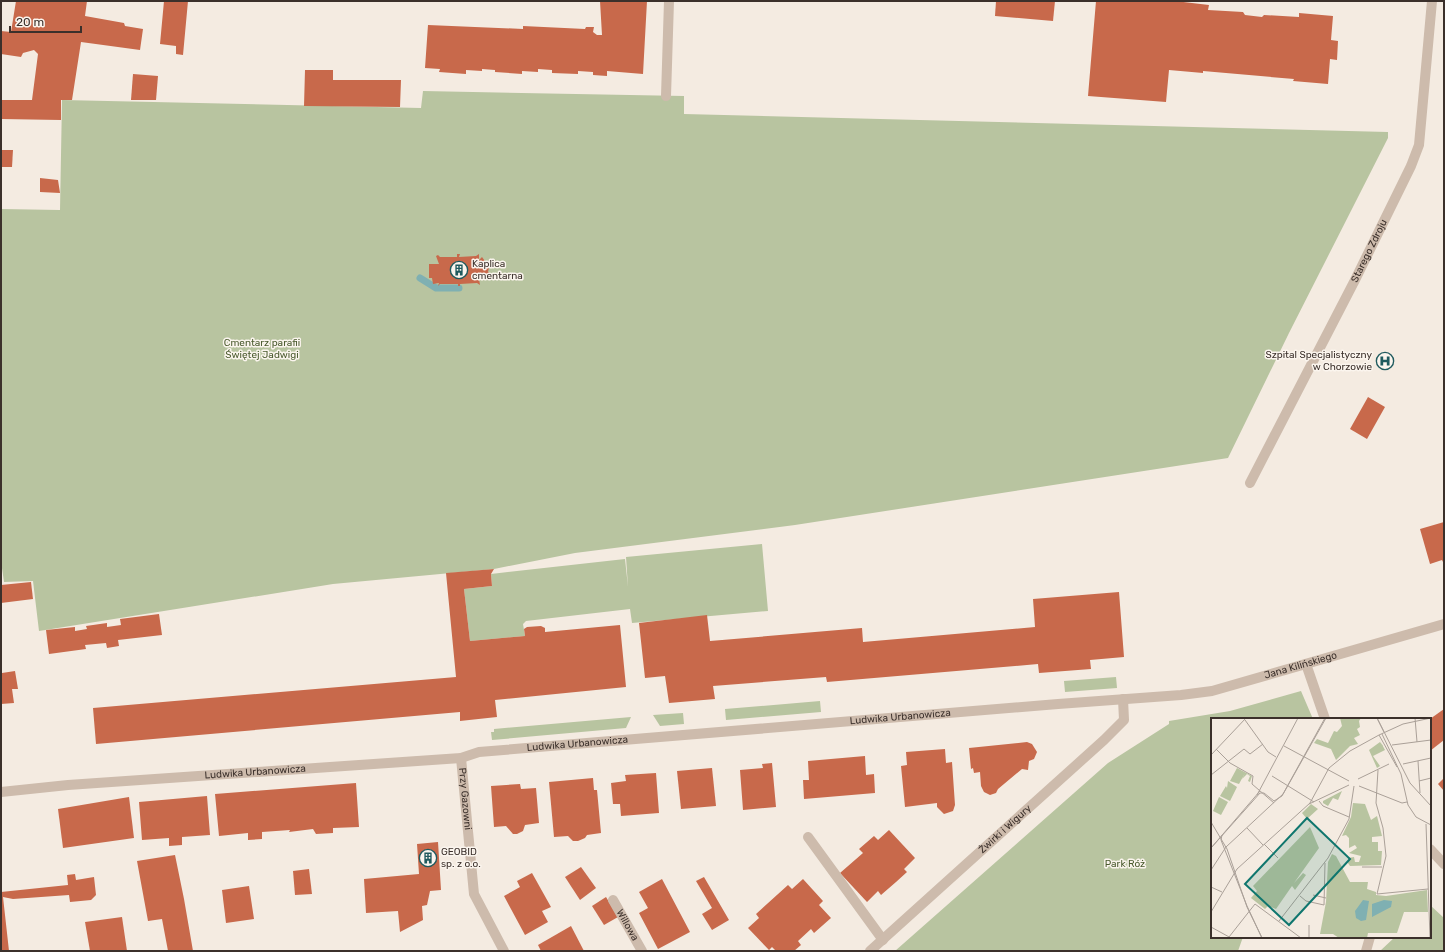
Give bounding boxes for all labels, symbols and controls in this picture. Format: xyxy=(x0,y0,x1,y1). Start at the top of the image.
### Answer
scale bar xyxy=(10,8,81,34)
text: 20 m xyxy=(16,15,44,29)
street label: Starego Zdroju xyxy=(1349,217,1390,284)
place label: Kaplica cmentarna xyxy=(472,258,523,282)
building icon: Kaplica cmentarna xyxy=(449,260,469,280)
park label: Cmentarz parafii Świętej Jadwigi xyxy=(224,337,300,361)
place label: Szpital Specjalistyczny w Chorzowie xyxy=(1265,349,1372,373)
hospital icon: Szpital Specjalistyczny w Chorzowie xyxy=(1375,351,1395,371)
street label: Jana Kilińskiego xyxy=(1263,649,1339,682)
street label: Ludwika Urbanowicza xyxy=(849,707,951,727)
inset map xyxy=(1211,718,1431,938)
street label: Ludwika Urbanowicza xyxy=(526,734,628,754)
street label: Ludwika Urbanowicza xyxy=(204,763,306,782)
street label: Przy Gazowni xyxy=(456,767,474,831)
street label: Żwirki i Wigury xyxy=(976,802,1034,856)
place label: GEOBID sp. z o.o. xyxy=(441,846,481,870)
building icon: GEOBID sp. z o.o. xyxy=(418,848,438,868)
park label: Park Róż xyxy=(1105,858,1145,870)
street label: Willowa xyxy=(614,907,641,943)

